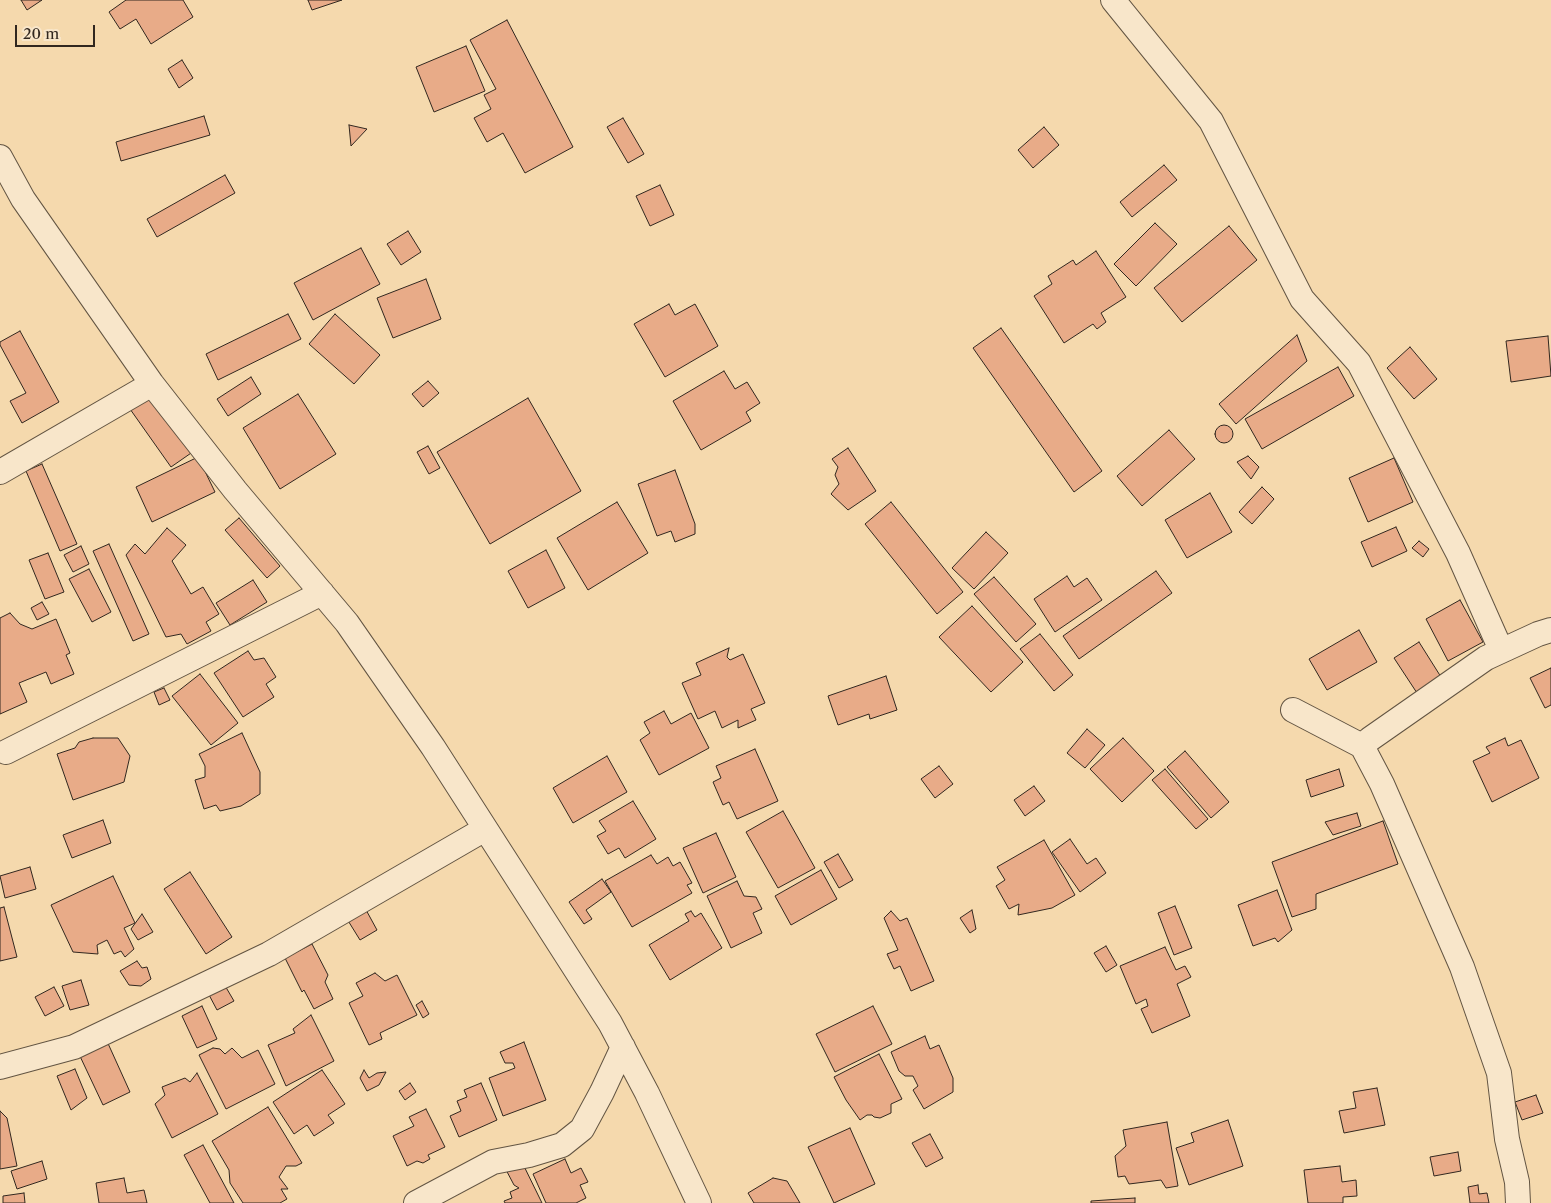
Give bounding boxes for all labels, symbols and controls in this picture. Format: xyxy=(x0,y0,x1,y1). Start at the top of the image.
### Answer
scale bar xyxy=(18,15,98,47)
text: 20 m xyxy=(23,24,59,43)

